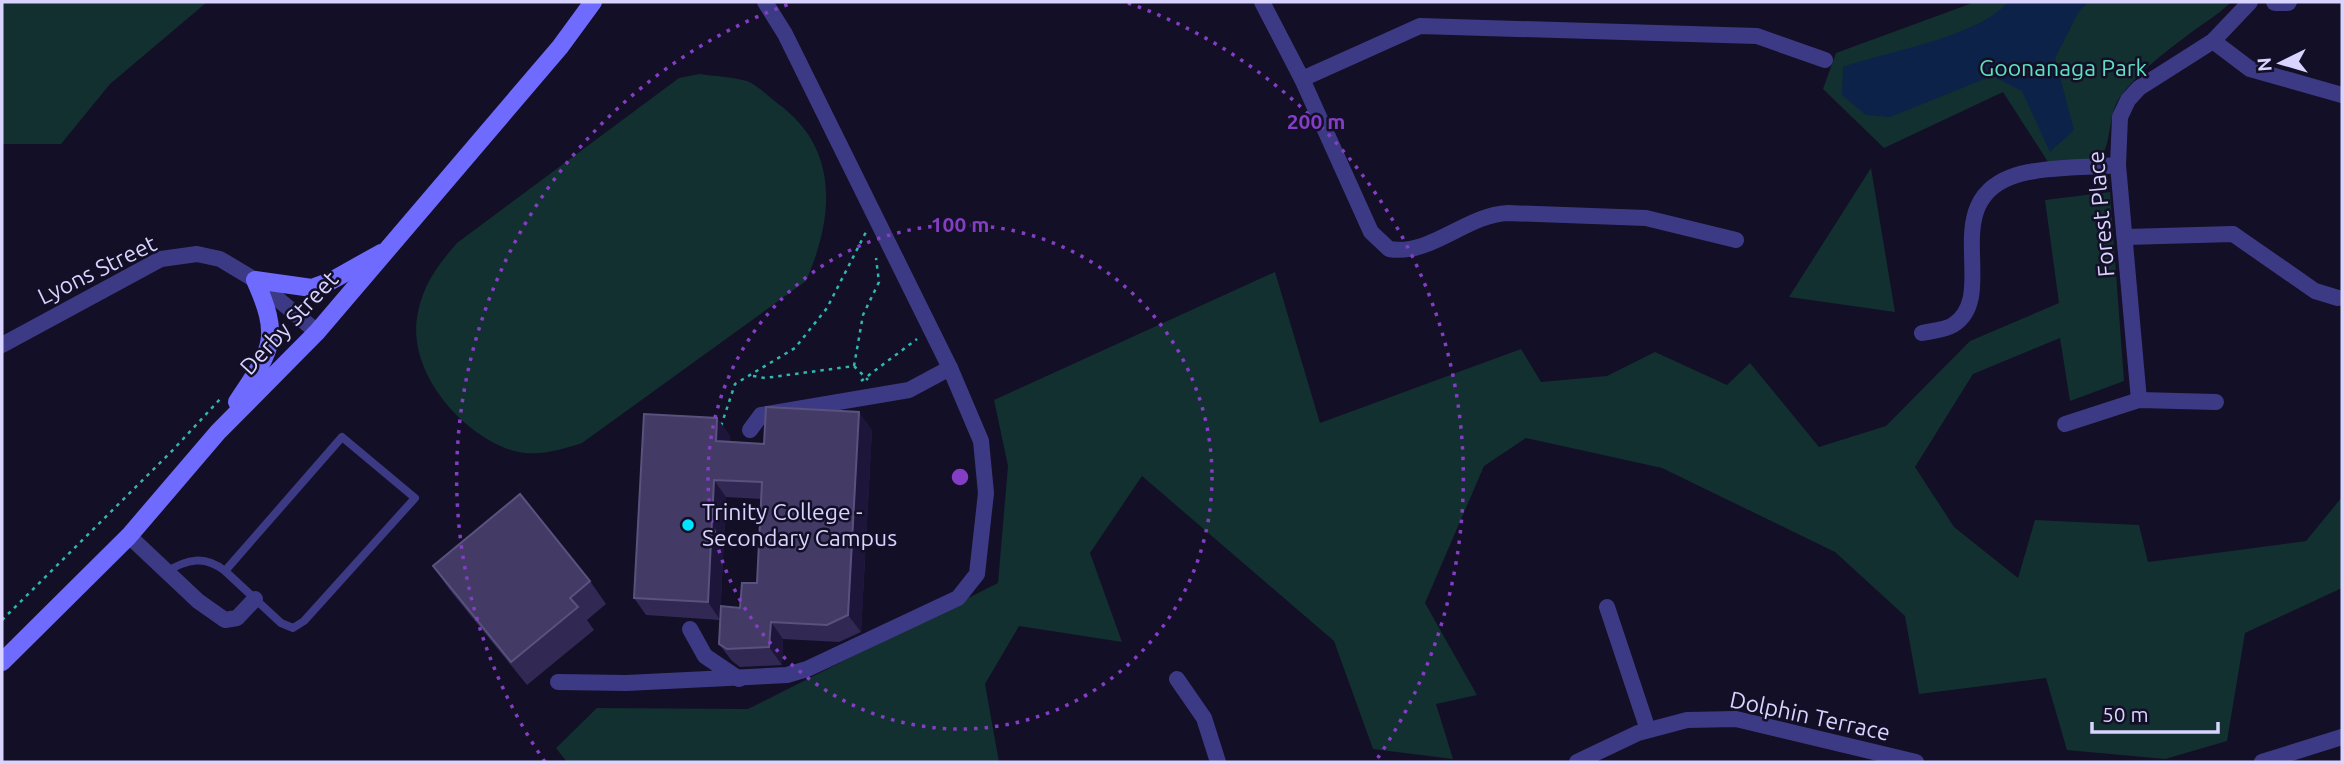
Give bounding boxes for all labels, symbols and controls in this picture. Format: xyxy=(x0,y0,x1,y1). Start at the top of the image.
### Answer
north arrow xyxy=(2246,28,2316,98)
park label: Goonanaga Park xyxy=(1979,55,2147,80)
text: N xyxy=(2252,56,2276,73)
text: 200 m xyxy=(1287,109,1345,133)
street label: Forest Place xyxy=(2083,150,2118,278)
text: 100 m xyxy=(931,212,989,236)
street label: Lyons Street xyxy=(34,230,160,309)
street label: Derby Street xyxy=(235,266,343,379)
centre of rings xyxy=(948,465,972,489)
place label: Trinity College - Secondary Campus xyxy=(702,499,897,550)
marker: Trinity College - Secondary Campus xyxy=(680,517,696,533)
street label: Dolphin Terrace xyxy=(1728,686,1893,745)
scale bar xyxy=(2092,690,2218,734)
text: 50 m xyxy=(2102,702,2149,726)

